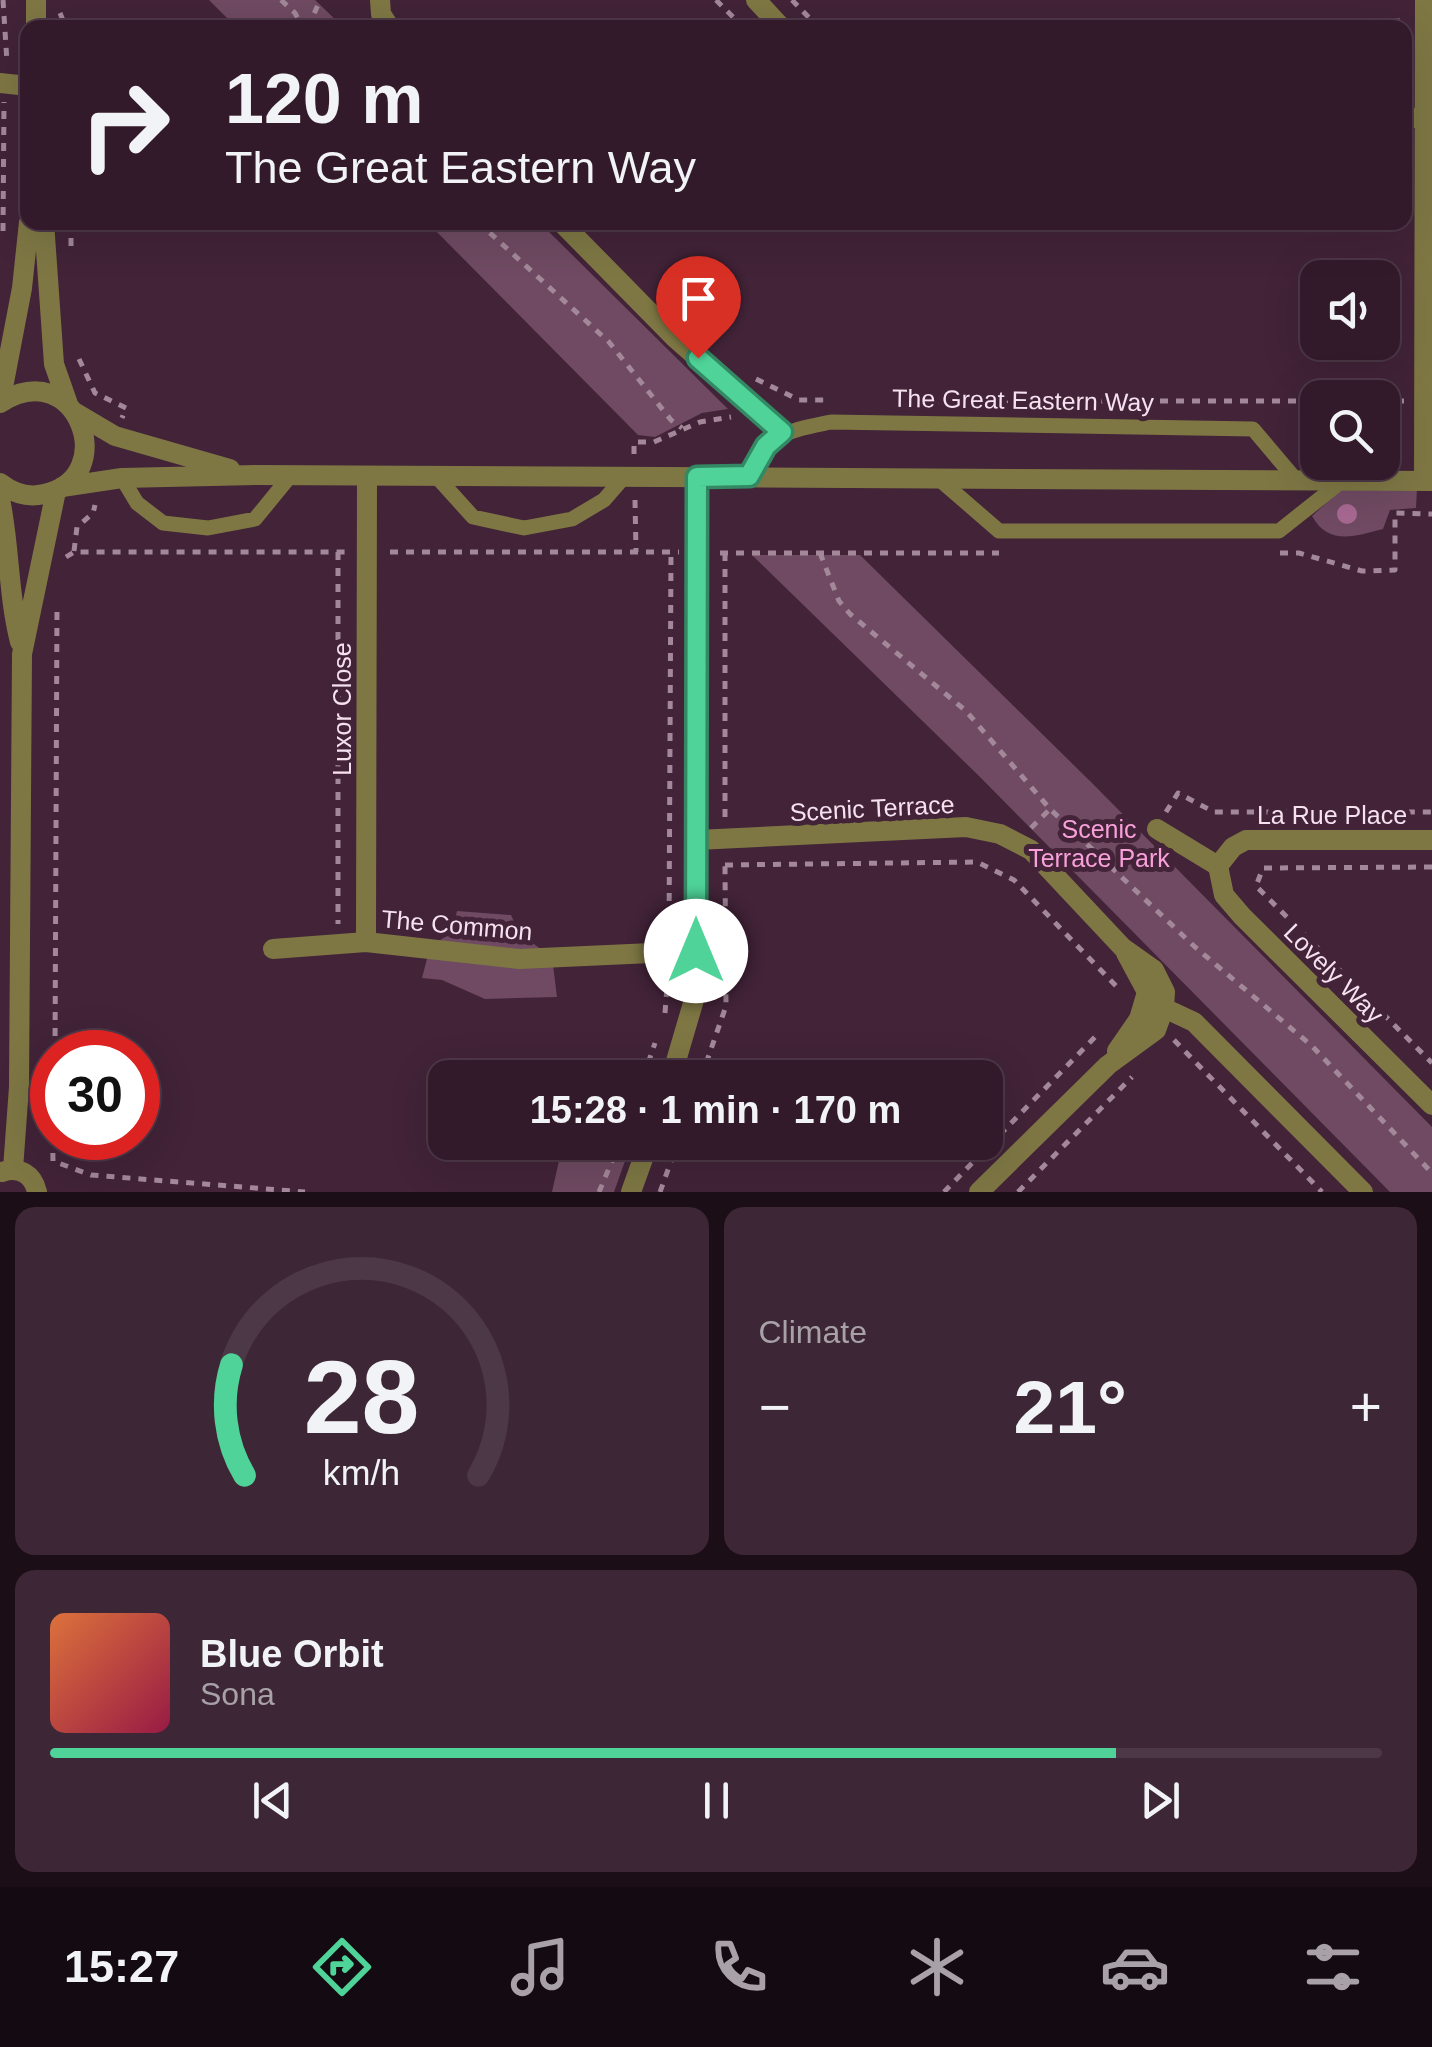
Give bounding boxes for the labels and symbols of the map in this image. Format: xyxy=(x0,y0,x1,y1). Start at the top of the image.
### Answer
pin xyxy=(656,256,741,359)
street label: The Great Eastern Way xyxy=(892,384,1155,416)
street label: Luxor Close xyxy=(328,642,356,776)
street label: Scenic Terrace xyxy=(789,790,955,826)
street label: La Rue Place xyxy=(1257,801,1407,829)
park label: Scenic Terrace Park xyxy=(1028,815,1170,872)
position arrow xyxy=(644,899,748,1003)
street label: The Common xyxy=(380,904,534,946)
street label: Lovely Way xyxy=(1279,918,1390,1029)
speed limit sign: 30 xyxy=(30,1030,160,1160)

